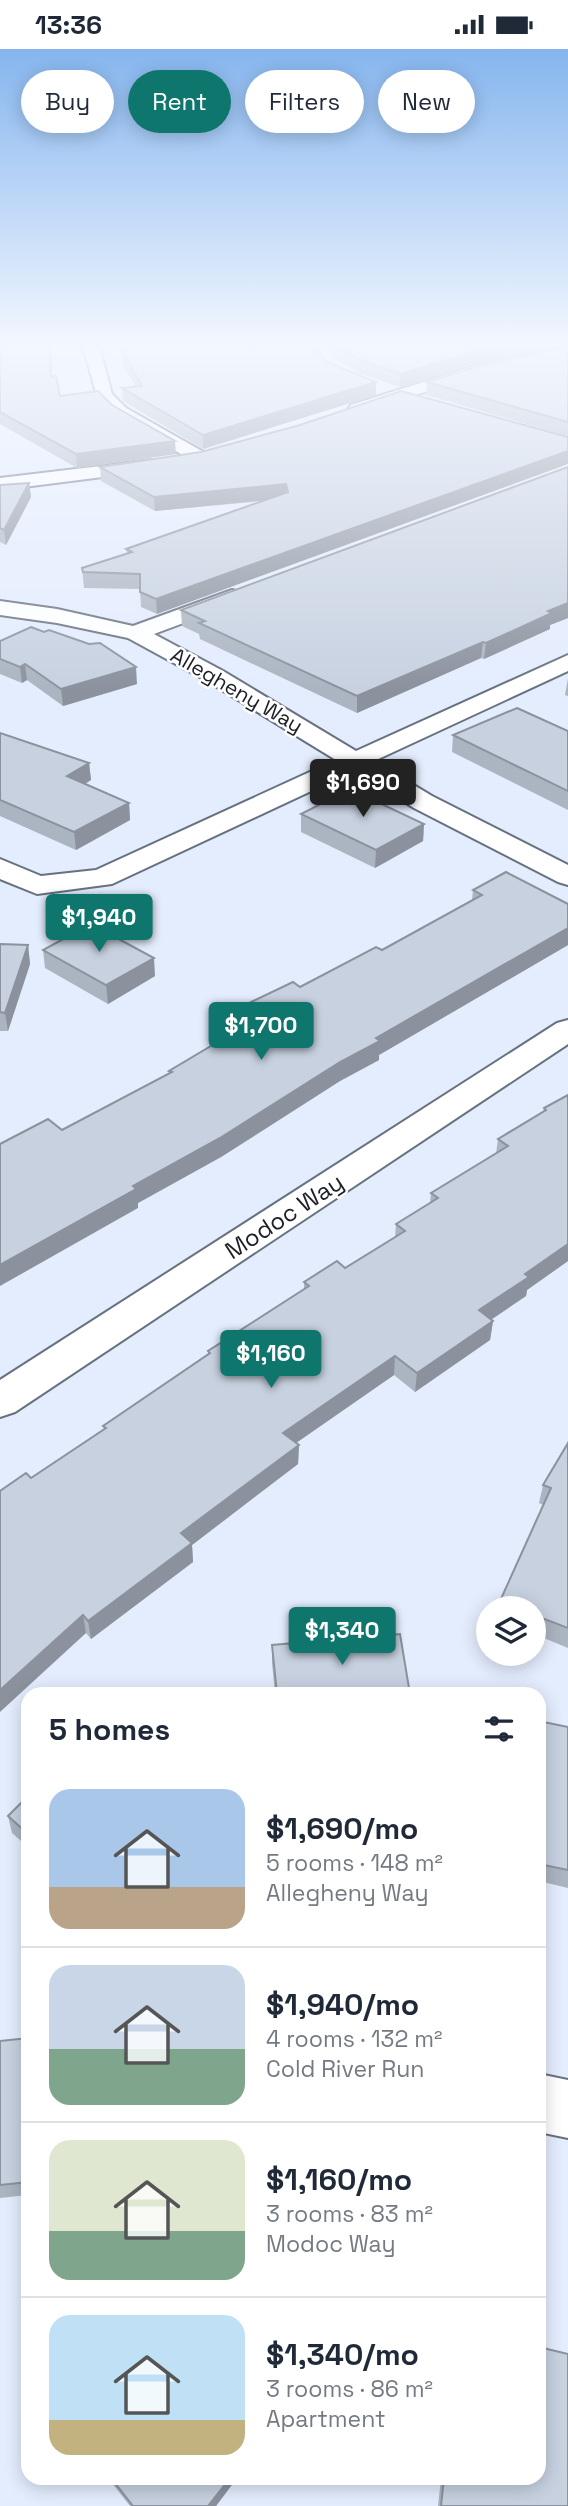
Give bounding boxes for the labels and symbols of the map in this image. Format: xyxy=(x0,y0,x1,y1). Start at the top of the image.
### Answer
street label: Allegheny Way xyxy=(166,641,308,739)
pin: $1,690 xyxy=(306,759,420,819)
pin: $1,940 xyxy=(42,895,156,954)
pin: $1,700 xyxy=(204,1003,318,1062)
street label: Modoc Way xyxy=(219,1166,349,1266)
pin: $1,160 xyxy=(214,1331,328,1390)
pin: $1,340 xyxy=(285,1607,399,1667)

